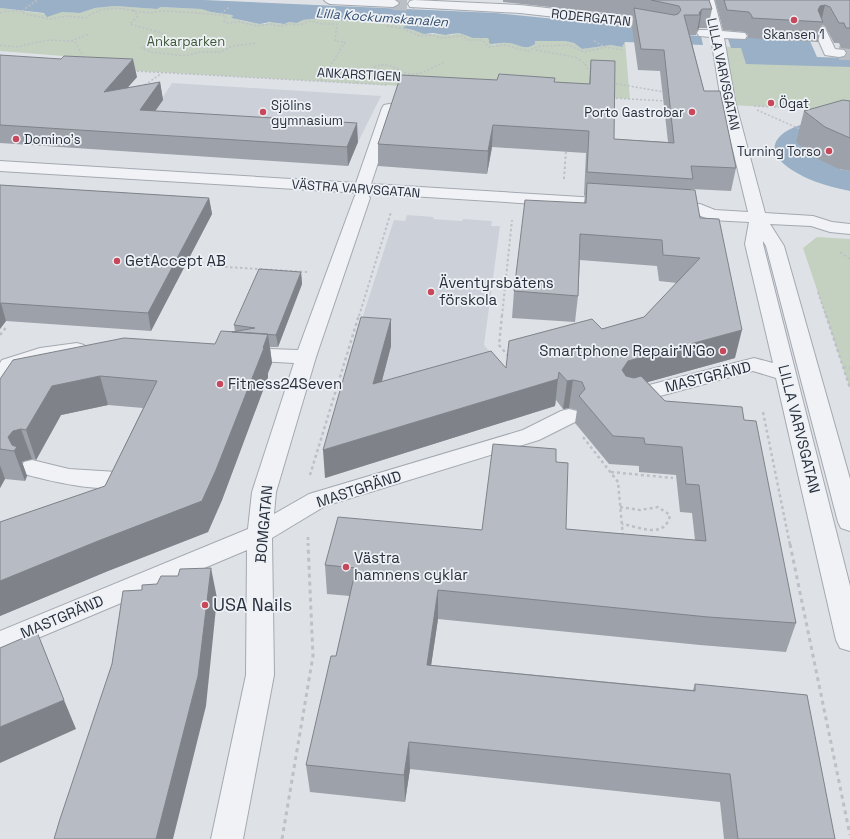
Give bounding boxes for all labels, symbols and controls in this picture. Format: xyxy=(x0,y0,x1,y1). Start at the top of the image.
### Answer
water label: Lilla Kockumskanalen xyxy=(315,4,450,31)
street label: RODERGATAN xyxy=(550,5,632,30)
marker: Skansen 1 xyxy=(789,15,799,25)
street label: LILLA VARVSGATAN xyxy=(703,16,744,132)
place label: Skansen 1 xyxy=(763,26,825,43)
park label: Ankarparken xyxy=(147,33,225,50)
street label: ANKARSTIGEN xyxy=(317,64,401,85)
place label: Ögat xyxy=(779,95,809,112)
place label: Sjölins gymnasium xyxy=(271,97,343,129)
marker: Ögat xyxy=(766,98,776,108)
place label: Porto Gastrobar xyxy=(584,104,684,121)
marker: Sjölins gymnasium xyxy=(258,107,268,117)
marker: Porto Gastrobar xyxy=(687,107,697,117)
place label: Domino's xyxy=(24,131,81,148)
marker: Domino's xyxy=(11,134,21,144)
place label: Turning Torso xyxy=(737,143,821,160)
marker: Turning Torso xyxy=(824,146,834,156)
street label: VÄSTRA VARVSGATAN xyxy=(291,176,421,201)
place label: GetAccept AB xyxy=(125,251,226,270)
marker: GetAccept AB xyxy=(112,256,122,266)
place label: Äventyrsbåtens förskola xyxy=(439,273,554,309)
marker: Äventyrsbåtens förskola xyxy=(426,287,436,297)
place label: Smartphone Repair'N'Go xyxy=(539,341,715,360)
marker: Smartphone Repair'N'Go xyxy=(718,346,728,356)
street label: MASTGRÄND xyxy=(663,357,753,396)
street label: LILLA VARVSGATAN xyxy=(774,363,825,495)
place label: Fitness24Seven xyxy=(228,374,342,393)
marker: Fitness24Seven xyxy=(215,379,225,389)
street label: MASTGRÄND xyxy=(314,466,404,511)
street label: BOMGATAN xyxy=(251,484,276,564)
place label: Västra hamnens cyklar xyxy=(354,548,468,584)
marker: Västra hamnens cyklar xyxy=(341,562,351,572)
street label: MASTGRÄND xyxy=(17,591,106,643)
place label: USA Nails xyxy=(213,593,292,616)
marker: USA Nails xyxy=(200,600,210,610)

